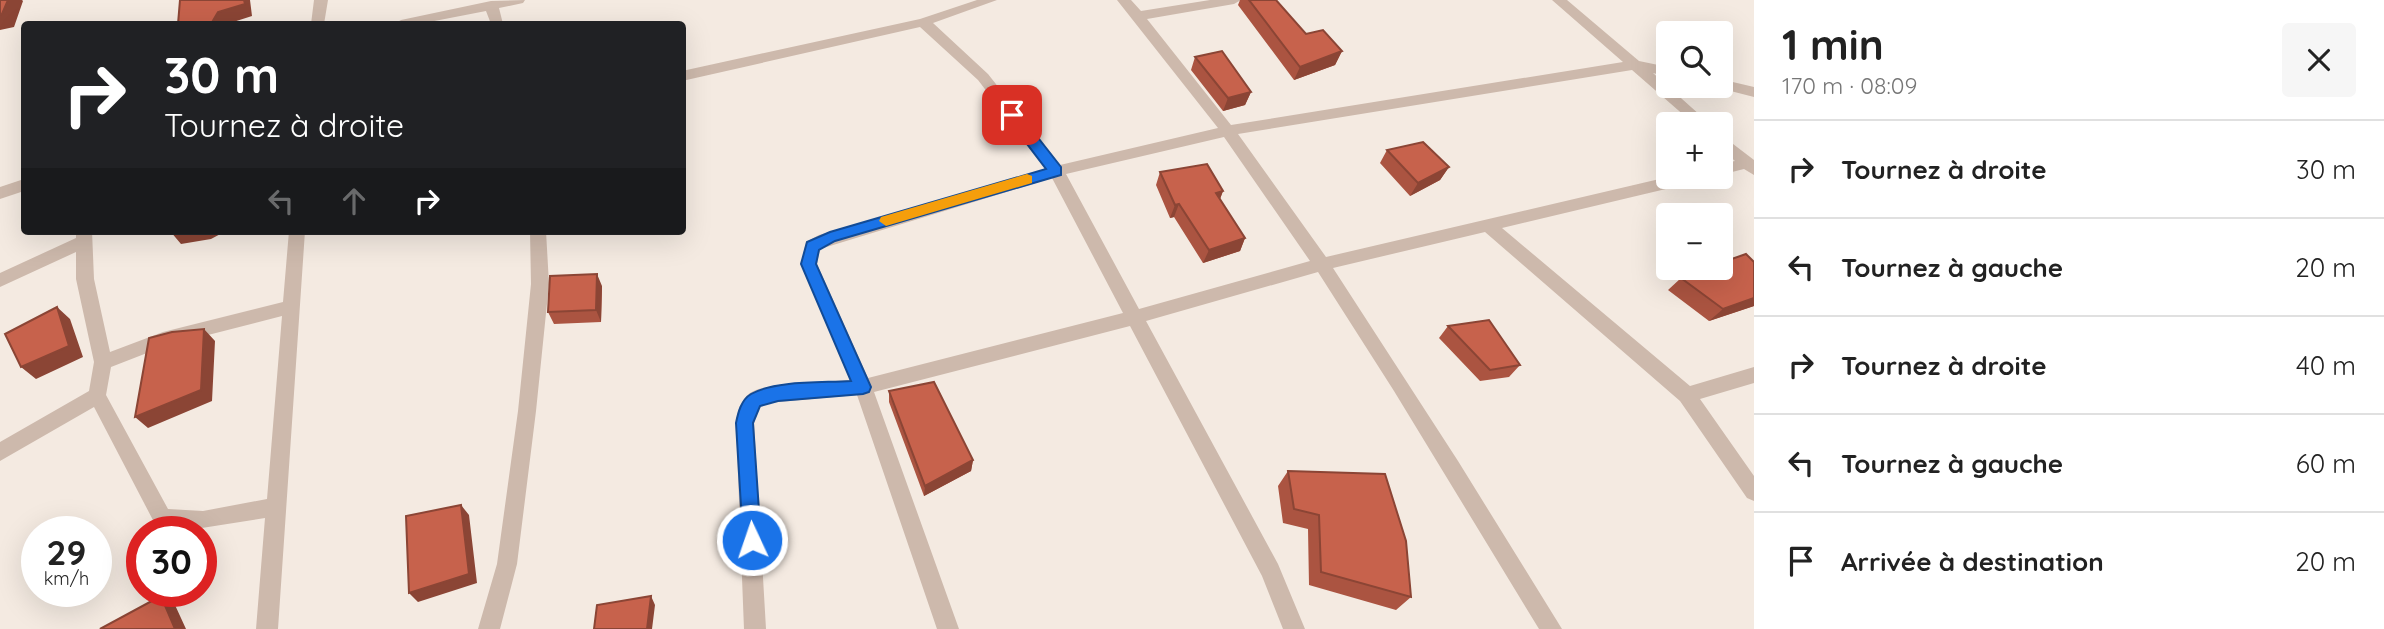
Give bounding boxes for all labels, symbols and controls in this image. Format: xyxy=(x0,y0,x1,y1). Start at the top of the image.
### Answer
text: 1 min xyxy=(1782,18,1884,71)
map controls xyxy=(1656,21,1733,280)
button: search xyxy=(1656,21,1733,98)
button: close xyxy=(2282,23,2356,97)
text: 30 m xyxy=(164,44,279,105)
icon: right xyxy=(49,49,140,140)
text: 170 m · 08:09 xyxy=(1782,71,1917,100)
pin xyxy=(982,85,1042,145)
icon: arrive xyxy=(993,96,1031,134)
text: Tournez à droite xyxy=(164,105,404,145)
button: + xyxy=(1656,112,1733,189)
icon: right xyxy=(1782,150,1820,188)
text: Tournez à droite xyxy=(1841,153,2046,186)
text: 30 m xyxy=(2296,153,2356,186)
icon: left xyxy=(262,182,300,220)
icon: ahead xyxy=(335,182,373,220)
icon: right xyxy=(408,182,446,220)
button: − xyxy=(1656,203,1733,280)
icon: left xyxy=(1782,248,1820,286)
text: Tournez à gauche xyxy=(1841,251,2063,284)
text: 20 m xyxy=(2295,251,2356,284)
icon: right xyxy=(1782,346,1820,384)
text: Tournez à droite xyxy=(1841,349,2046,382)
text: 40 m xyxy=(2296,349,2356,382)
icon: left xyxy=(1782,444,1820,482)
text: Tournez à gauche xyxy=(1841,447,2063,480)
text: 60 m xyxy=(2296,447,2356,480)
position arrow xyxy=(715,503,789,577)
speed limit sign: 30 xyxy=(126,516,217,607)
text: 29 xyxy=(47,530,86,574)
icon: arrive xyxy=(1782,542,1820,580)
text: Arrivée à destination xyxy=(1841,545,2104,578)
text: 20 m xyxy=(2295,545,2356,578)
text: km/h xyxy=(44,567,89,590)

